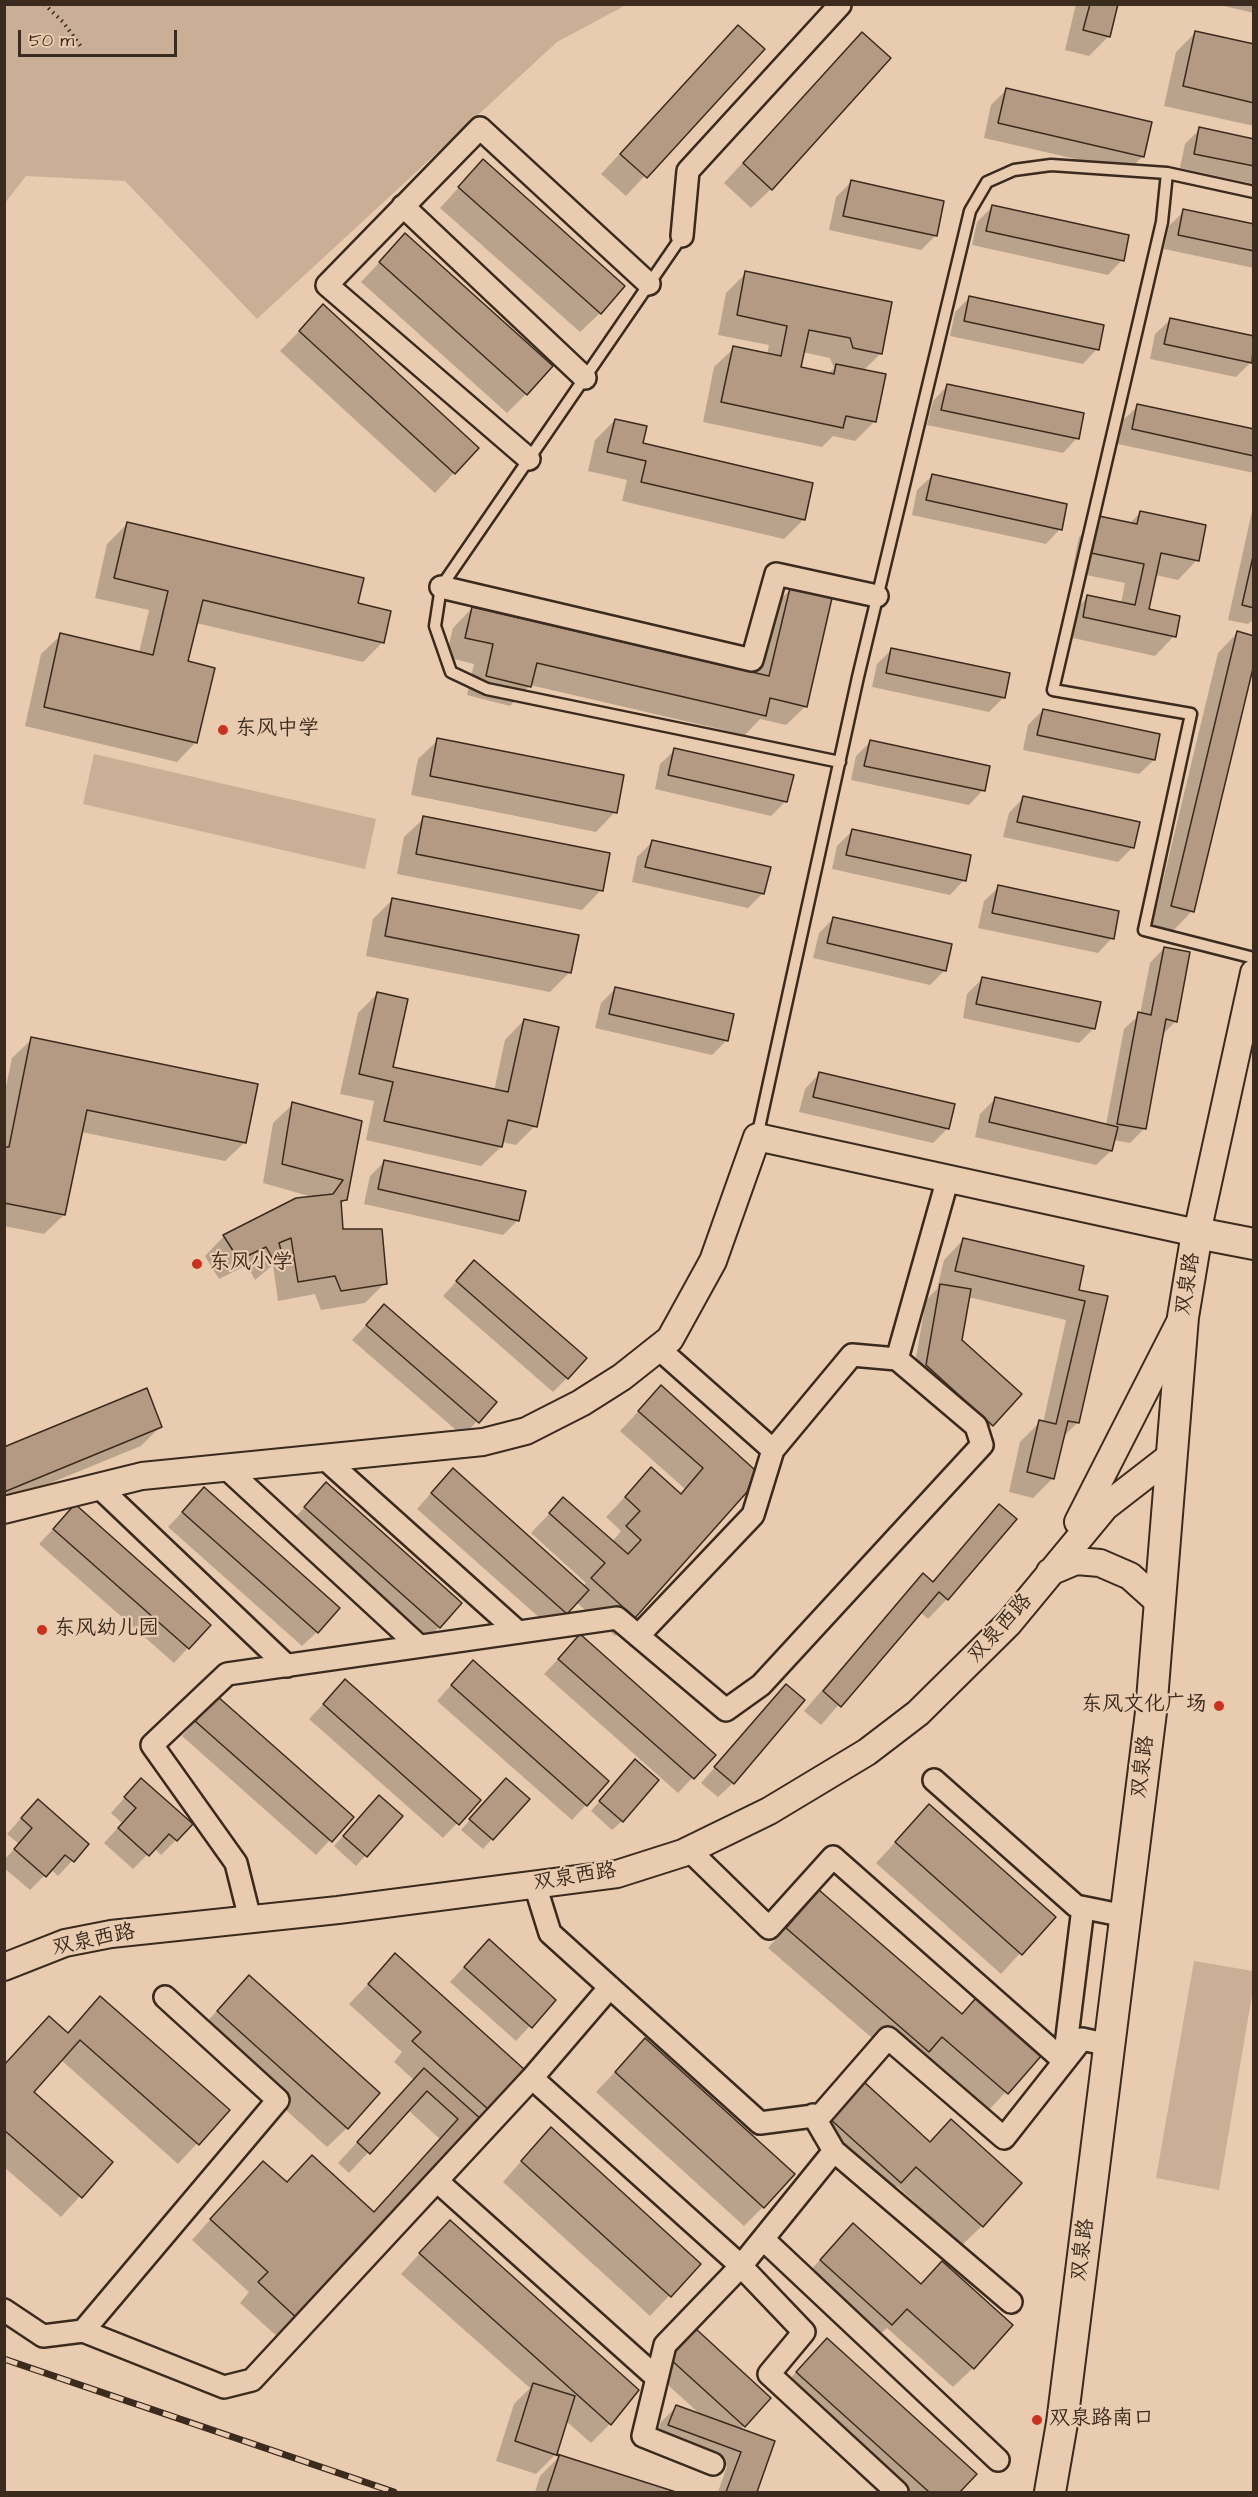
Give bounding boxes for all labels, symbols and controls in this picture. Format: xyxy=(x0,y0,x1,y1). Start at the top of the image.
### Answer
scale bar xyxy=(21,18,180,56)
text: 50 m xyxy=(29,28,74,53)
place label: 东风中学 xyxy=(235,717,319,743)
marker: 东风中学 xyxy=(216,723,230,737)
place label: 东风小学 xyxy=(209,1251,293,1277)
street label: 双泉路 xyxy=(1172,1251,1206,1317)
marker: 东风小学 xyxy=(190,1257,204,1271)
street label: 双泉西路 xyxy=(964,1589,1038,1669)
place label: 东风幼儿园 xyxy=(54,1617,159,1643)
marker: 东风幼儿园 xyxy=(35,1623,49,1637)
place label: 东风文化广场 xyxy=(1081,1693,1207,1719)
marker: 东风文化广场 xyxy=(1212,1699,1226,1713)
street label: 双泉路 xyxy=(1128,1734,1160,1800)
street label: 双泉西路 xyxy=(532,1859,618,1897)
street label: 双泉西路 xyxy=(50,1920,138,1962)
street label: 双泉路 xyxy=(1068,2217,1100,2283)
place label: 双泉路南口 xyxy=(1049,2407,1154,2433)
marker: 双泉路南口 xyxy=(1030,2413,1044,2427)

